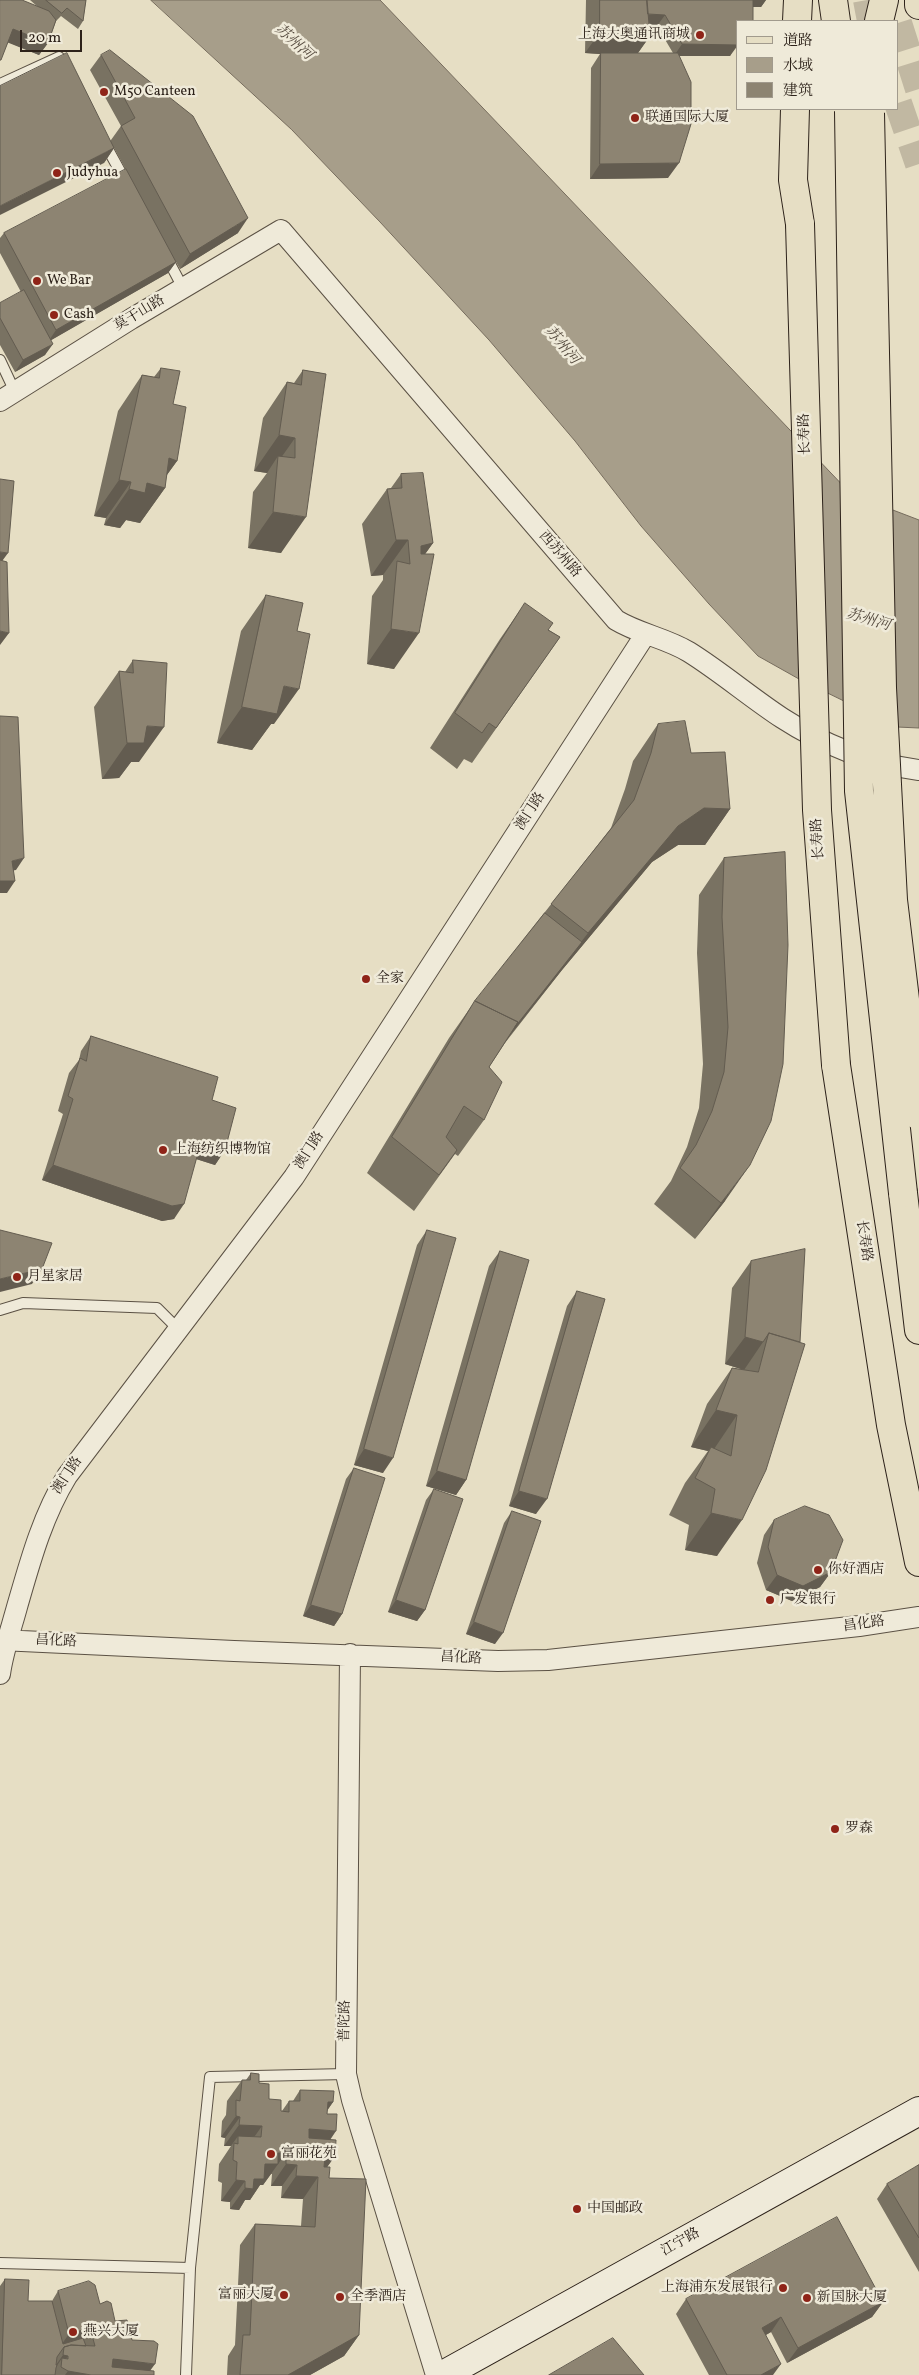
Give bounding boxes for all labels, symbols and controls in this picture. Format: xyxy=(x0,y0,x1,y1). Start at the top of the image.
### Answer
scale bar xyxy=(22,20,85,52)
legend xyxy=(736,20,899,110)
water label: 苏州河 xyxy=(270,21,316,65)
place label: 上海大奥通讯商城 xyxy=(578,27,690,43)
text: 20 m xyxy=(28,28,61,49)
marker: 上海大奥通讯商城 xyxy=(694,29,706,41)
text: 道路 xyxy=(783,31,813,52)
text: 水域 xyxy=(783,56,813,77)
text: 建筑 xyxy=(783,81,813,102)
place label: M50 Canteen xyxy=(114,84,196,100)
marker: M50 Canteen xyxy=(98,86,110,98)
place label: 联通国际大厦 xyxy=(645,110,729,126)
marker: 联通国际大厦 xyxy=(629,112,641,124)
place label: Judyhua xyxy=(67,165,118,181)
marker: Judyhua xyxy=(51,167,63,179)
place label: We Bar xyxy=(47,273,91,289)
marker: We Bar xyxy=(31,275,43,287)
street label: 莫干山路 xyxy=(112,292,168,336)
place label: Cash xyxy=(64,307,94,323)
marker: Cash xyxy=(48,309,60,321)
water label: 苏州河 xyxy=(539,323,583,369)
street label: 长寿路 xyxy=(797,413,815,455)
street label: 西苏州路 xyxy=(534,528,584,582)
water label: 苏州河 xyxy=(844,606,892,636)
street label: 澳门路 xyxy=(513,790,549,834)
street label: 长寿路 xyxy=(809,817,829,861)
place label: 全家 xyxy=(376,971,404,987)
marker: 全家 xyxy=(360,973,372,985)
street label: 澳门路 xyxy=(292,1129,328,1173)
place label: 上海纺织博物馆 xyxy=(173,1142,271,1158)
marker: 上海纺织博物馆 xyxy=(157,1144,169,1156)
street label: 长寿路 xyxy=(851,1219,875,1263)
place label: 月星家居 xyxy=(27,1269,83,1285)
marker: 月星家居 xyxy=(11,1271,23,1283)
street label: 澳门路 xyxy=(49,1454,87,1498)
place label: 你好酒店 xyxy=(828,1562,884,1578)
marker: 你好酒店 xyxy=(812,1564,824,1576)
place label: 广发银行 xyxy=(780,1592,836,1608)
marker: 广发银行 xyxy=(764,1594,776,1606)
street label: 昌化路 xyxy=(842,1614,886,1636)
street label: 昌化路 xyxy=(35,1633,77,1651)
street label: 昌化路 xyxy=(440,1650,482,1668)
place label: 罗森 xyxy=(845,1821,873,1837)
marker: 罗森 xyxy=(829,1823,841,1835)
street label: 普陀路 xyxy=(337,2000,355,2042)
place label: 富丽花苑 xyxy=(281,2146,337,2162)
marker: 富丽花苑 xyxy=(265,2148,277,2160)
place label: 中国邮政 xyxy=(587,2201,643,2217)
marker: 中国邮政 xyxy=(571,2203,583,2215)
street label: 江宁路 xyxy=(659,2225,703,2261)
place label: 上海浦东发展银行 xyxy=(661,2280,773,2296)
marker: 上海浦东发展银行 xyxy=(777,2282,789,2294)
place label: 富丽大厦 xyxy=(218,2287,274,2303)
marker: 富丽大厦 xyxy=(278,2289,290,2301)
place label: 全季酒店 xyxy=(350,2289,406,2305)
place label: 新国脉大厦 xyxy=(817,2290,887,2306)
marker: 全季酒店 xyxy=(334,2291,346,2303)
marker: 新国脉大厦 xyxy=(801,2292,813,2304)
place label: 燕兴大厦 xyxy=(83,2324,139,2340)
marker: 燕兴大厦 xyxy=(67,2326,79,2338)

